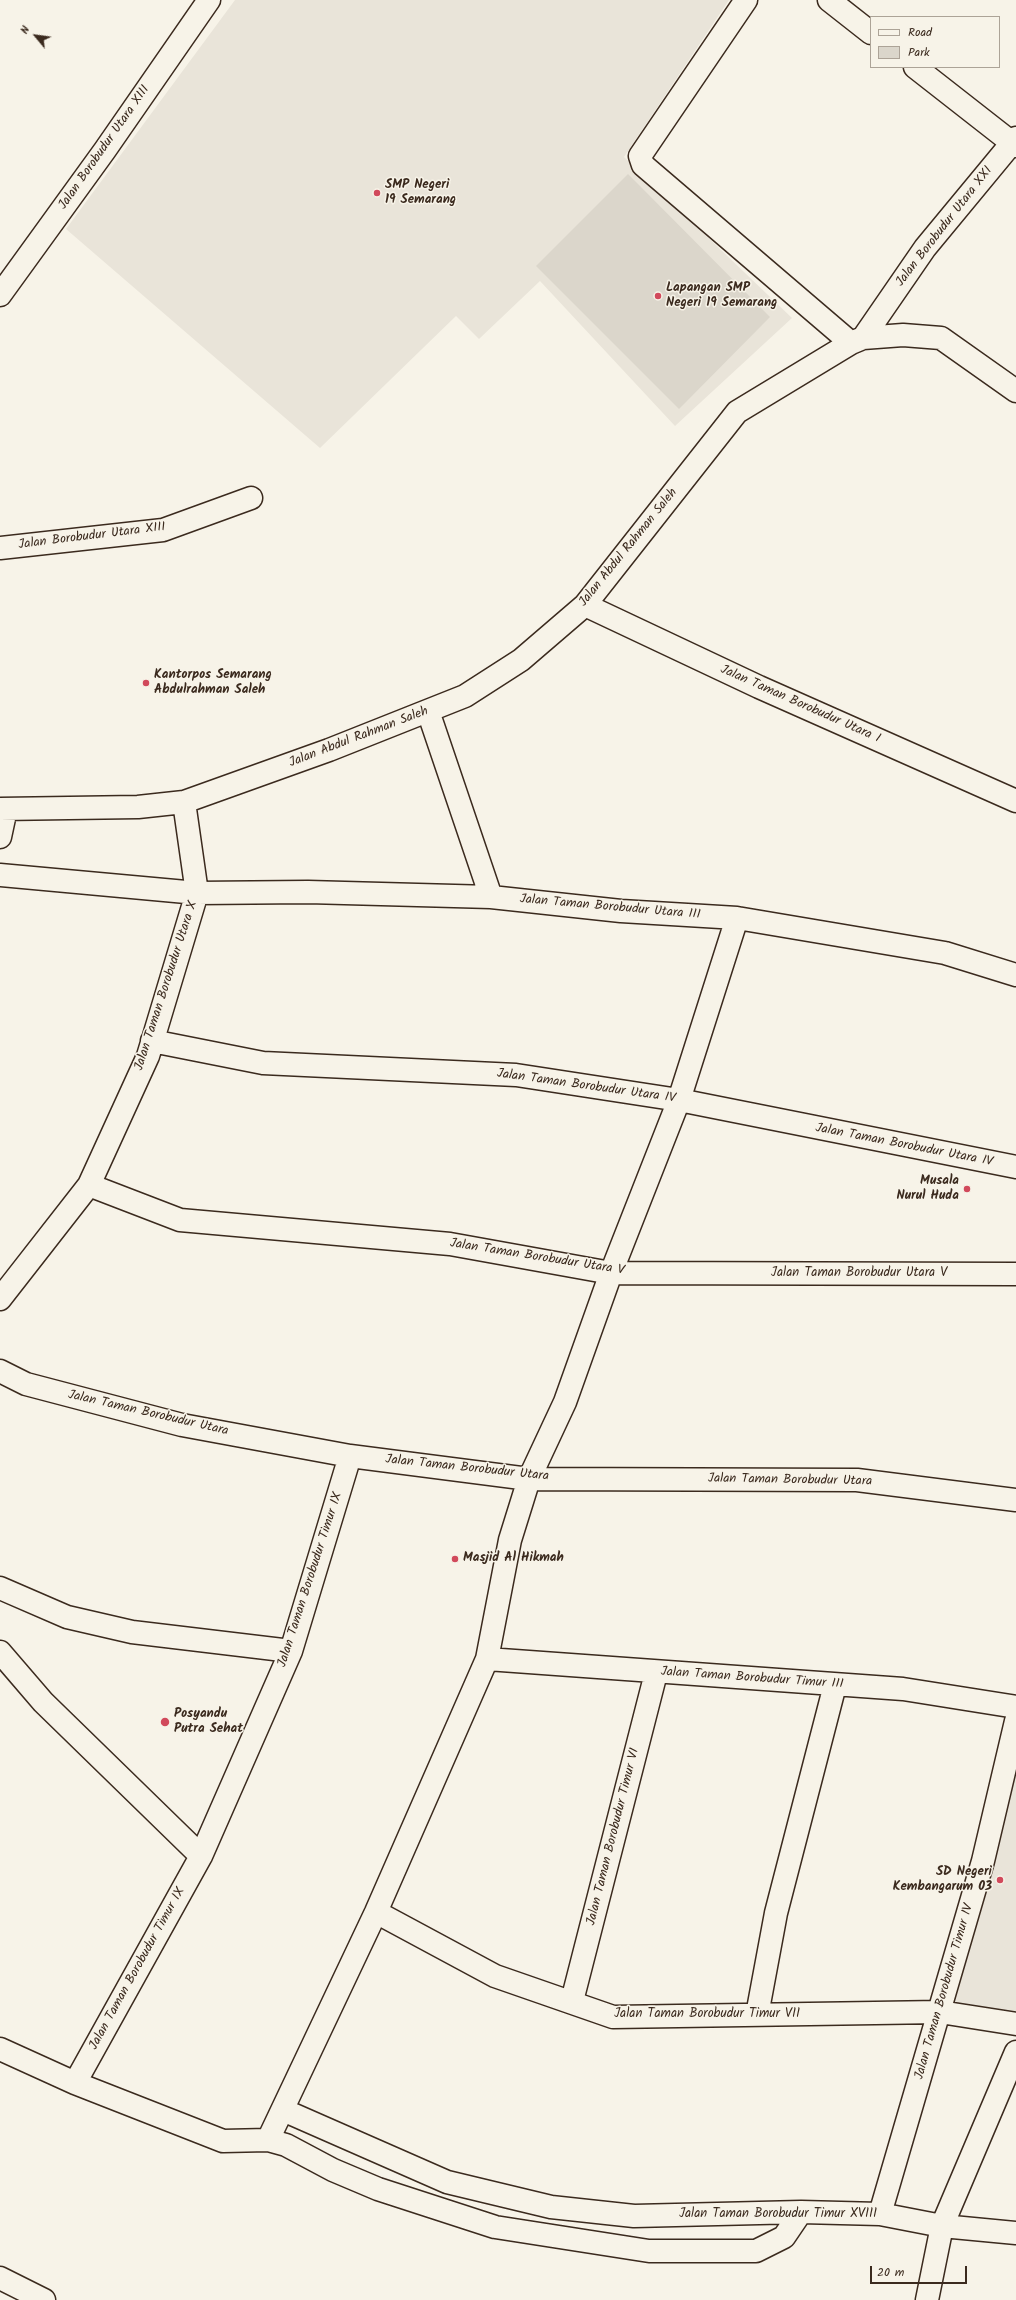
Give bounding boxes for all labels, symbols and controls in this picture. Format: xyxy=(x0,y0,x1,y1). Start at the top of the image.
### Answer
north arrow xyxy=(16,16,56,56)
legend xyxy=(870,16,1000,68)
text: N xyxy=(16,23,35,38)
text: Road xyxy=(908,23,932,42)
text: Park xyxy=(908,43,930,62)
street label: Jalan Borobudur Utara XIII xyxy=(56,83,154,213)
street label: Jalan Borobudur Utara XXI xyxy=(893,164,997,290)
place label: SMP Negeri 19 Semarang xyxy=(385,178,456,209)
marker: SMP Negeri 19 Semarang xyxy=(372,188,382,198)
place label: Lapangan SMP Negeri 19 Semarang xyxy=(666,281,777,312)
marker: Lapangan SMP Negeri 19 Semarang xyxy=(653,291,663,301)
street label: Jalan Abdul Rahman Saleh xyxy=(576,486,682,610)
street label: Jalan Borobudur Utara XIII xyxy=(18,520,166,554)
street label: Jalan Taman Borobudur Utara I xyxy=(718,663,882,747)
place label: Kantorpos Semarang Abdulrahman Saleh xyxy=(154,668,272,699)
marker: Kantorpos Semarang Abdulrahman Saleh xyxy=(141,678,151,688)
street label: Jalan Abdul Rahman Saleh xyxy=(287,704,431,772)
street label: Jalan Taman Borobudur Utara III xyxy=(519,892,701,924)
street label: Jalan Taman Borobudur Utara X xyxy=(132,899,202,1073)
street label: Jalan Taman Borobudur Utara IV xyxy=(496,1067,676,1107)
street label: Jalan Taman Borobudur Utara IV xyxy=(814,1121,994,1171)
place label: Musala Nurul Huda xyxy=(897,1174,959,1205)
marker: Musala Nurul Huda xyxy=(962,1184,972,1194)
street label: Jalan Taman Borobudur Utara V xyxy=(449,1237,625,1279)
street label: Jalan Taman Borobudur Utara V xyxy=(771,1266,947,1282)
street label: Jalan Taman Borobudur Utara xyxy=(66,1388,230,1440)
street label: Jalan Taman Borobudur Utara xyxy=(385,1453,549,1485)
street label: Jalan Taman Borobudur Utara xyxy=(708,1472,872,1490)
street label: Jalan Taman Borobudur Timur IX xyxy=(275,1490,347,1670)
place label: Masjid Al Hikmah xyxy=(463,1551,564,1567)
marker: Masjid Al Hikmah xyxy=(450,1554,460,1564)
street label: Jalan Taman Borobudur Timur III xyxy=(660,1665,844,1693)
place label: Posyandu Putra Sehat xyxy=(174,1707,243,1738)
marker: Posyandu Putra Sehat xyxy=(159,1716,171,1728)
street label: Jalan Taman Borobudur Timur VI xyxy=(584,1747,644,1927)
place label: SD Negeri Kembangarum 03 xyxy=(893,1865,992,1896)
marker: SD Negeri Kembangarum 03 xyxy=(995,1875,1005,1885)
street label: Jalan Taman Borobudur Timur IX xyxy=(87,1885,189,2053)
street label: Jalan Taman Borobudur Timur IV xyxy=(912,1902,978,2082)
street label: Jalan Taman Borobudur Timur VII xyxy=(614,2007,800,2023)
street label: Jalan Taman Borobudur Timur XVIII xyxy=(679,2207,877,2223)
scale bar xyxy=(872,2258,969,2284)
text: 20 m xyxy=(877,2263,904,2282)

